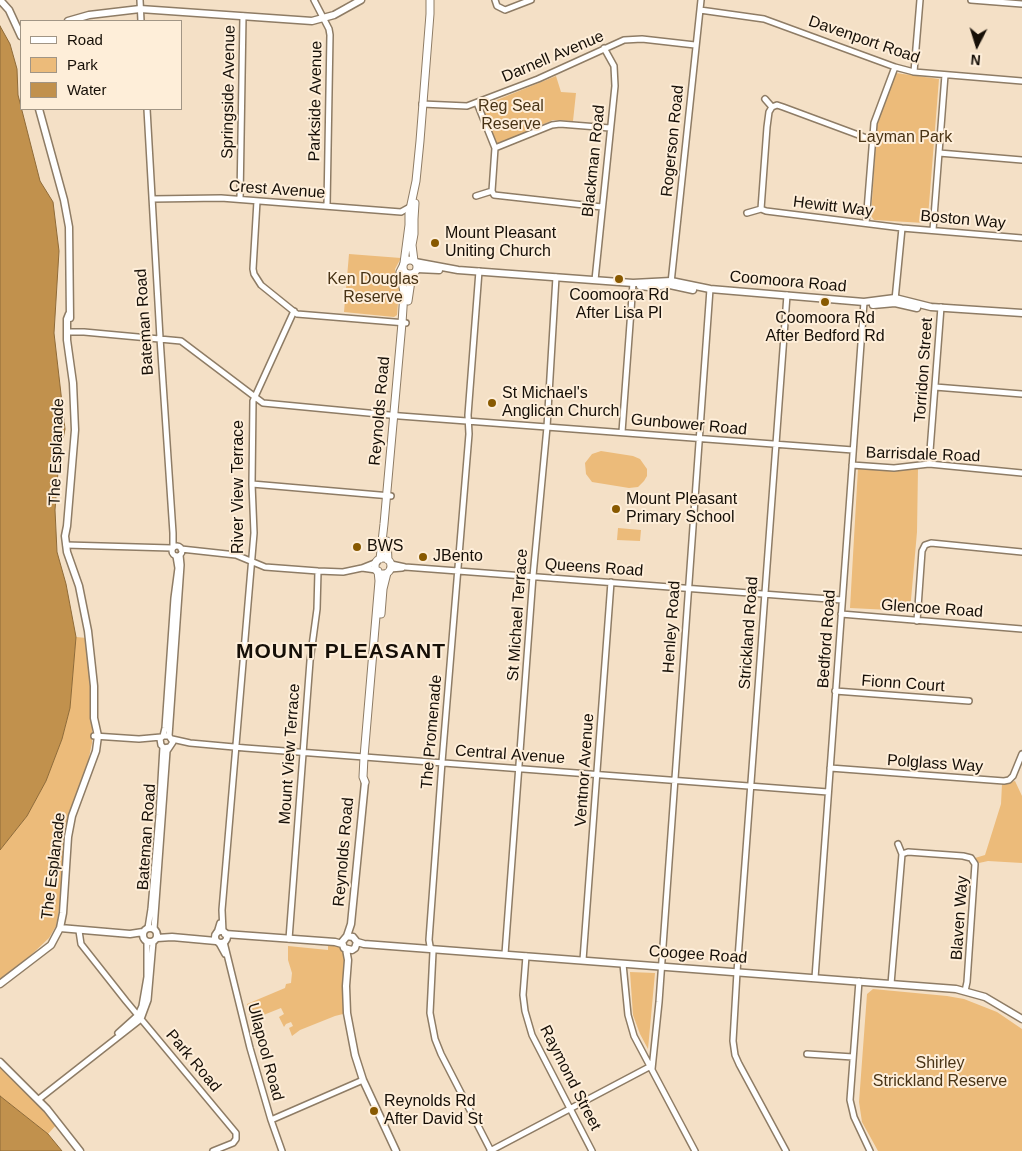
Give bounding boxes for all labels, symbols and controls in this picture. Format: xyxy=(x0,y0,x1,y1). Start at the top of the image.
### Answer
street label: Davenport Road xyxy=(806,12,922,68)
legend xyxy=(20,20,182,110)
north arrow xyxy=(952,20,1002,70)
street label: Springside Avenue xyxy=(218,25,240,159)
street label: Darnell Avenue xyxy=(499,27,607,87)
text: Road xyxy=(67,31,103,48)
street label: Parkside Avenue xyxy=(305,41,327,161)
text: N xyxy=(970,52,981,68)
text: Park xyxy=(67,56,98,73)
text: Water xyxy=(67,81,106,98)
street label: Rogerson Road xyxy=(658,84,688,198)
park label: Reg Seal Reserve xyxy=(478,97,544,135)
street label: Blackman Road xyxy=(579,104,609,218)
park label: Layman Park xyxy=(858,128,952,148)
street label: Crest Avenue xyxy=(228,177,326,203)
street label: Hewitt Way xyxy=(792,193,874,221)
street label: Boston Way xyxy=(919,207,1007,233)
place label: Mount Pleasant Uniting Church xyxy=(445,224,556,262)
marker: Mount Pleasant Uniting Church xyxy=(429,237,441,249)
street label: Coomoora Road xyxy=(729,267,847,297)
street label: Bateman Road xyxy=(132,268,158,376)
park label: Ken Douglas Reserve xyxy=(327,270,419,308)
marker: Coomoora Rd After Lisa Pl xyxy=(613,273,625,285)
place label: Coomoora Rd After Lisa Pl xyxy=(569,286,669,324)
marker: Coomoora Rd After Bedford Rd xyxy=(819,296,831,308)
place label: Coomoora Rd After Bedford Rd xyxy=(765,309,885,347)
street label: Torridon Street xyxy=(911,317,937,423)
street label: Reynolds Road xyxy=(366,356,394,466)
place label: St Michael's Anglican Church xyxy=(502,384,619,422)
marker: St Michael's Anglican Church xyxy=(486,397,498,409)
street label: The Esplanade xyxy=(46,398,68,506)
street label: Gunbower Road xyxy=(630,410,748,440)
street label: River View Terrace xyxy=(229,420,249,554)
street label: Barrisdale Road xyxy=(865,443,981,467)
place label: Mount Pleasant Primary School xyxy=(626,490,737,528)
marker: Mount Pleasant Primary School xyxy=(610,503,622,515)
place label: BWS xyxy=(367,537,403,557)
marker: BWS xyxy=(351,541,363,553)
place label: JBento xyxy=(433,547,483,567)
street label: St Michael Terrace xyxy=(504,548,532,682)
marker: JBento xyxy=(417,551,429,563)
street label: Queens Road xyxy=(544,555,644,581)
street label: Strickland Road xyxy=(735,576,763,690)
street label: Henley Road xyxy=(659,580,685,674)
street label: Bedford Road xyxy=(814,589,840,689)
street label: Glencoe Road xyxy=(880,596,984,622)
district label: MOUNT PLEASANT xyxy=(234,639,448,665)
street label: Fionn Court xyxy=(861,672,945,696)
street label: The Promenade xyxy=(417,674,447,790)
street label: Mount View Terrace xyxy=(276,683,304,825)
street label: Ventnor Avenue xyxy=(571,713,599,827)
street label: Central Avenue xyxy=(454,742,566,768)
street label: Polglass Way xyxy=(886,751,984,777)
street label: Bateman Road xyxy=(134,783,160,891)
street label: Reynolds Road xyxy=(330,797,358,907)
street label: The Esplanade xyxy=(38,811,70,921)
street label: Blaven Way xyxy=(947,875,973,961)
street label: Coogee Road xyxy=(648,942,748,968)
street label: Ullapool Road xyxy=(243,1001,287,1103)
street label: Raymond Street xyxy=(535,1022,605,1134)
street label: Park Road xyxy=(161,1026,225,1096)
park label: Shirley Strickland Reserve xyxy=(873,1054,1007,1092)
place label: Reynolds Rd After David St xyxy=(384,1092,483,1130)
marker: Reynolds Rd After David St xyxy=(368,1105,380,1117)

